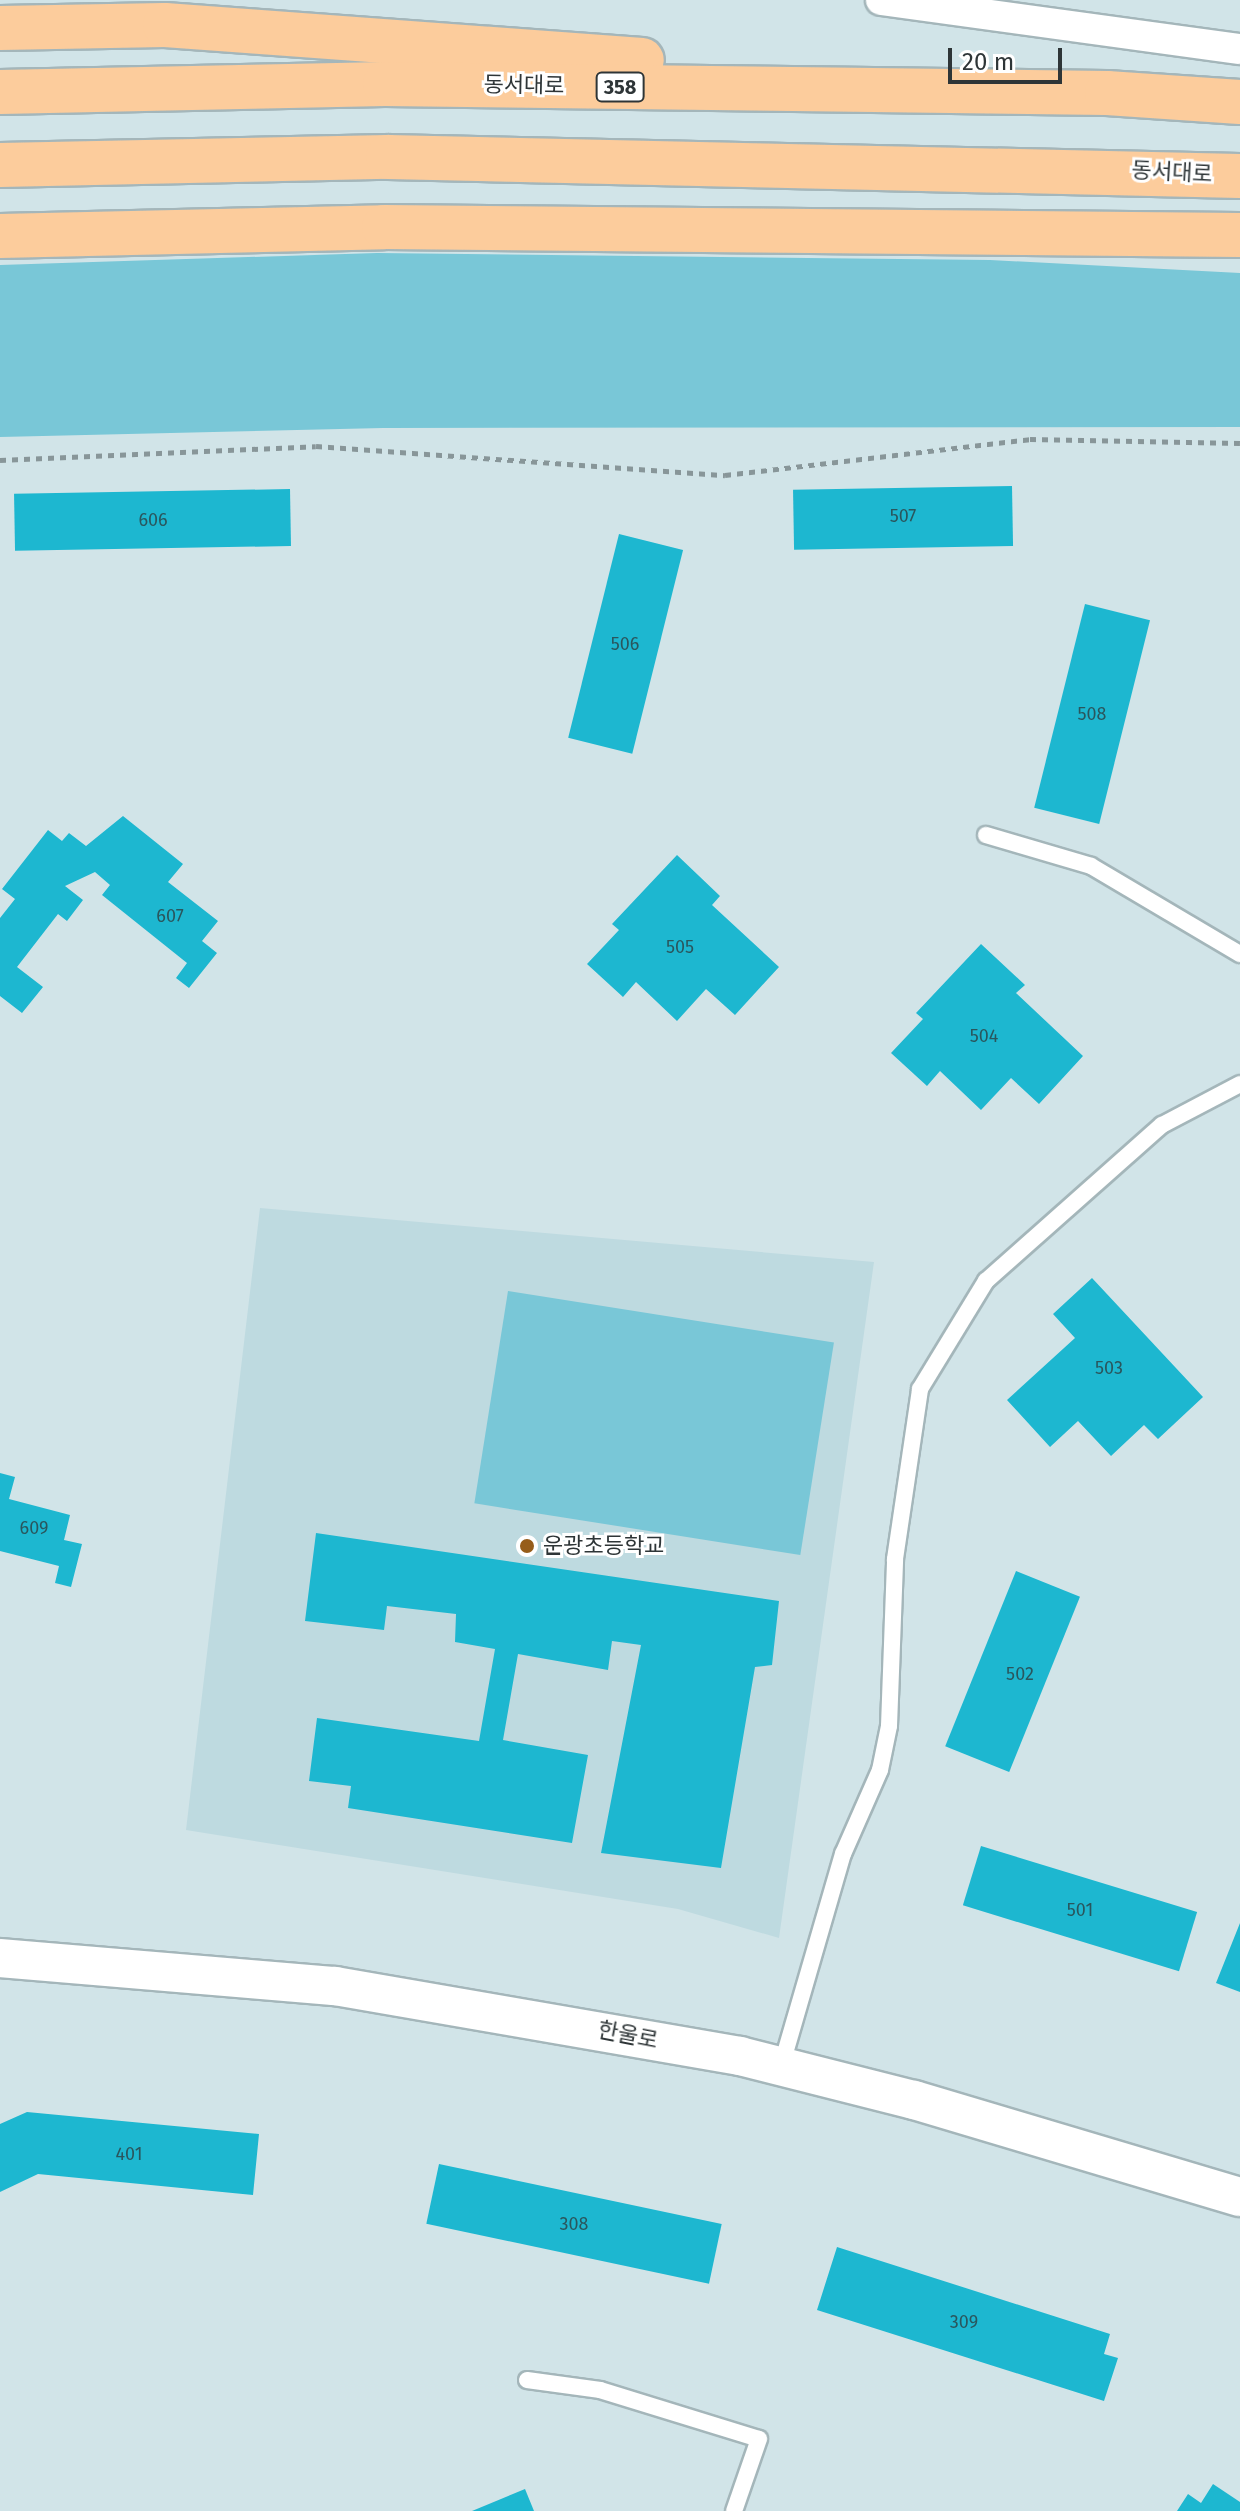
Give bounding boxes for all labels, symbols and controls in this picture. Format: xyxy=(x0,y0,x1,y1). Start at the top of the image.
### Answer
scale bar xyxy=(952,32,1066,82)
text: 20 m xyxy=(962,48,1014,76)
street label: 동서대로 xyxy=(483,71,565,99)
road number: 358 xyxy=(594,71,646,103)
street label: 동서대로 xyxy=(1131,157,1213,187)
house number: 507 xyxy=(890,505,916,527)
house number: 606 xyxy=(138,509,168,531)
house number: 506 xyxy=(611,633,639,655)
house number: 508 xyxy=(1078,703,1106,725)
house number: 607 xyxy=(156,905,184,927)
house number: 505 xyxy=(666,936,694,958)
house number: 504 xyxy=(970,1025,998,1047)
house number: 503 xyxy=(1095,1357,1123,1379)
house number: 609 xyxy=(20,1517,48,1539)
place label: 운광초등학교 xyxy=(543,1533,664,1559)
marker: 운광초등학교 xyxy=(518,1537,536,1555)
house number: 502 xyxy=(1006,1663,1034,1685)
house number: 501 xyxy=(1067,1899,1093,1921)
street label: 한울로 xyxy=(596,2016,660,2054)
house number: 401 xyxy=(116,2143,142,2165)
house number: 308 xyxy=(560,2213,588,2235)
house number: 309 xyxy=(950,2311,978,2333)

